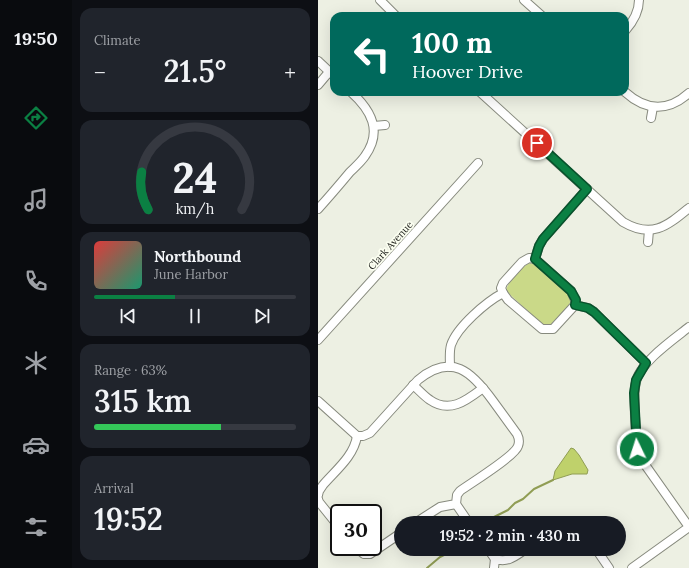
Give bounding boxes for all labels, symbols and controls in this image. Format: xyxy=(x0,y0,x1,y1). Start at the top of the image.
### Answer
text: 100 m xyxy=(412,25,492,61)
text: 19:50 xyxy=(14,27,58,50)
icon: left xyxy=(346,28,398,80)
text: Climate xyxy=(94,32,141,49)
text: 21.5° xyxy=(164,52,226,90)
text: − xyxy=(94,58,106,86)
text: + xyxy=(284,58,296,86)
text: Hoover Drive xyxy=(412,60,523,83)
icon: directions xyxy=(22,104,50,132)
pin xyxy=(520,126,554,160)
icon: arrive xyxy=(526,132,548,154)
text: 24 xyxy=(173,151,217,204)
icon: music xyxy=(22,186,50,214)
text: km/h xyxy=(176,200,215,219)
street label: Clark Avenue xyxy=(365,218,416,272)
text: Northbound xyxy=(154,247,241,266)
text: June Harbor xyxy=(154,266,228,283)
icon: phone xyxy=(22,267,50,295)
icon: previous xyxy=(117,305,139,327)
icon: pause xyxy=(184,305,206,327)
icon: next xyxy=(251,305,273,327)
icon: climate xyxy=(22,349,50,377)
text: Range · 63% xyxy=(94,362,167,379)
text: 315 km xyxy=(94,382,191,420)
position arrow xyxy=(616,428,658,470)
icon: car xyxy=(22,431,50,459)
text: Arrival xyxy=(94,480,134,497)
text: 19:52 xyxy=(94,500,163,538)
speed limit sign: 30 xyxy=(330,504,382,556)
icon: filters xyxy=(22,513,50,541)
text: 19:52 · 2 min · 430 m xyxy=(440,526,580,545)

